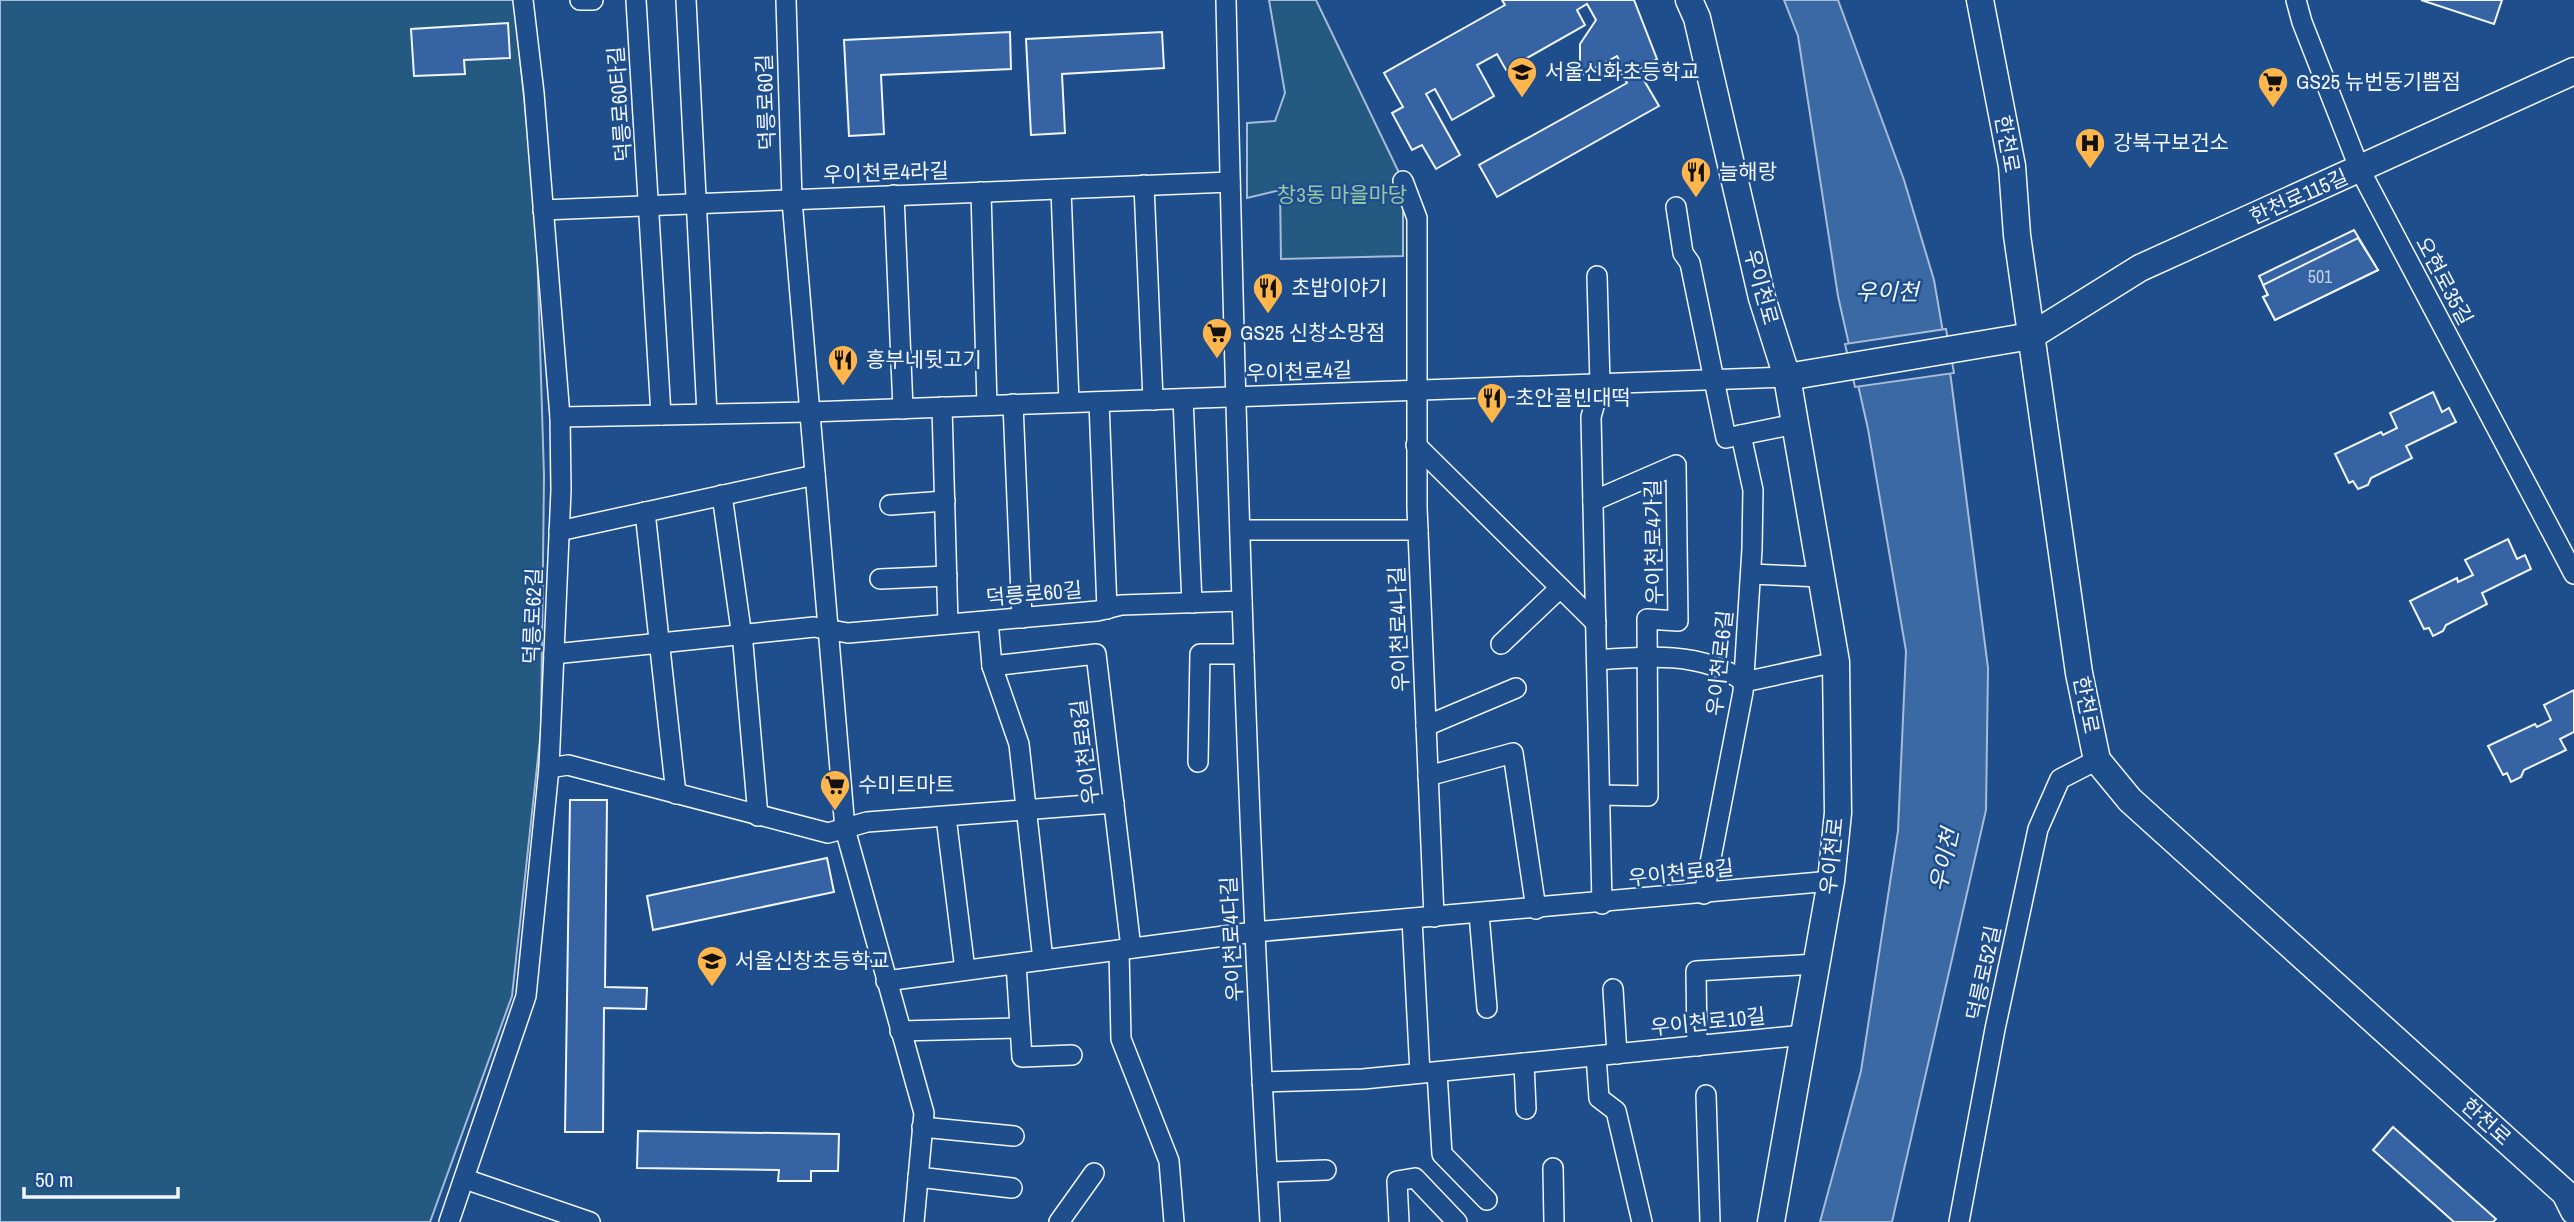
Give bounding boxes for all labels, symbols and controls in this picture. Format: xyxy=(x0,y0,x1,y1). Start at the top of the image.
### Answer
street label: 덕릉로60타길 xyxy=(601,45,638,163)
street label: 덕릉로60길 xyxy=(749,53,782,151)
school or university icon: 서울신화초등학교 xyxy=(1505,55,1539,99)
place label: 서울신화초등학교 xyxy=(1545,57,1700,86)
supermarket icon: GS25 뉴번동기쁨점 xyxy=(2256,65,2290,109)
place label: GS25 뉴번동기쁨점 xyxy=(2296,67,2461,96)
street label: 한천로 xyxy=(1988,113,2027,175)
hospital icon: 강북구보건소 xyxy=(2073,126,2107,170)
place label: 강북구보건소 xyxy=(2113,128,2229,157)
restaurant icon: 늘해랑 xyxy=(1679,155,1713,199)
street label: 우이천로4라길 xyxy=(823,156,949,189)
place label: 늘해랑 xyxy=(1719,157,1777,186)
street label: 한천로115길 xyxy=(2245,162,2353,231)
park label: 창3동 마을마당 xyxy=(1277,180,1407,209)
street label: 오현로35길 xyxy=(2409,231,2480,330)
street label: 우이천로 xyxy=(1737,246,1785,328)
house number: 501 xyxy=(2308,264,2333,289)
restaurant icon: 초밥이야기 xyxy=(1251,271,1285,315)
place label: 초밥이야기 xyxy=(1291,273,1388,302)
water label: 우이천 xyxy=(1855,276,1922,307)
supermarket icon: GS25 신창소망점 xyxy=(1200,316,1234,360)
place label: GS25 신창소망점 xyxy=(1240,318,1385,347)
restaurant icon: 흥부네뒷고기 xyxy=(826,343,860,387)
place label: 흥부네뒷고기 xyxy=(866,345,982,374)
street label: 우이천로4길 xyxy=(1245,355,1353,388)
restaurant icon: 초안골빈대떡 xyxy=(1475,381,1509,425)
place label: 초안골빈대떡 xyxy=(1515,383,1631,412)
street label: 우이천로4가길 xyxy=(1638,479,1669,605)
street label: 우이천로4나길 xyxy=(1382,566,1415,692)
street label: 덕릉로62길 xyxy=(516,567,549,665)
street label: 덕릉로60길 xyxy=(985,575,1083,612)
street label: 우이천로6길 xyxy=(1700,609,1739,717)
street label: 한천로 xyxy=(2067,674,2106,736)
street label: 우이천로8길 xyxy=(1064,698,1105,807)
supermarket icon: 수미트마트 xyxy=(818,768,852,812)
place label: 수미트마트 xyxy=(858,770,955,799)
street label: 우이천로 xyxy=(1813,816,1850,896)
water label: 우이천 xyxy=(1922,823,1966,894)
street label: 우이천로8길 xyxy=(1627,853,1735,892)
street label: 우이천로4다길 xyxy=(1214,876,1249,1002)
street label: 덕릉로52길 xyxy=(1959,923,2008,1023)
school or university icon: 서울신창초등학교 xyxy=(695,944,729,988)
place label: 서울신창초등학교 xyxy=(735,946,890,975)
street label: 우이천로10길 xyxy=(1649,1001,1767,1042)
street label: 한천로 xyxy=(2455,1091,2518,1152)
scale bar xyxy=(24,1156,178,1200)
text: 50 m xyxy=(35,1165,73,1194)

